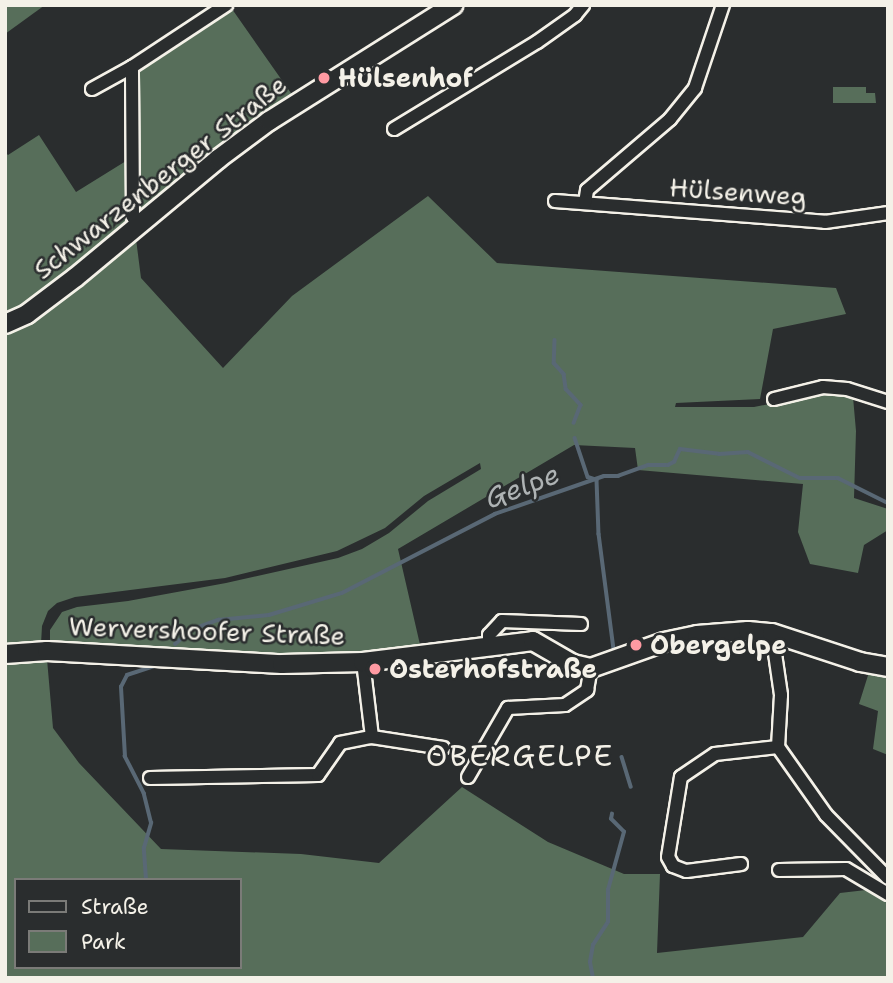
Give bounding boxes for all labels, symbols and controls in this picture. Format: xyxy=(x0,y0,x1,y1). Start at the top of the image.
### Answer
place label: Hülsenhof xyxy=(338,62,473,94)
street label: Schwarzenberger Straße xyxy=(27,69,293,285)
marker: Hülsenhof xyxy=(316,70,332,86)
street label: Hülsenweg xyxy=(668,172,808,212)
water label: Gelpe xyxy=(480,456,564,516)
street label: Wervershoofer Straße xyxy=(68,611,346,651)
place label: Obergelpe xyxy=(650,629,787,661)
marker: Obergelpe xyxy=(628,637,644,653)
place label: Osterhofstraße xyxy=(389,653,597,685)
marker: Osterhofstraße xyxy=(367,661,383,677)
district label: OBERGELPE xyxy=(427,738,613,774)
legend xyxy=(14,878,242,969)
text: Straße xyxy=(81,893,149,921)
text: Park xyxy=(81,928,126,956)

